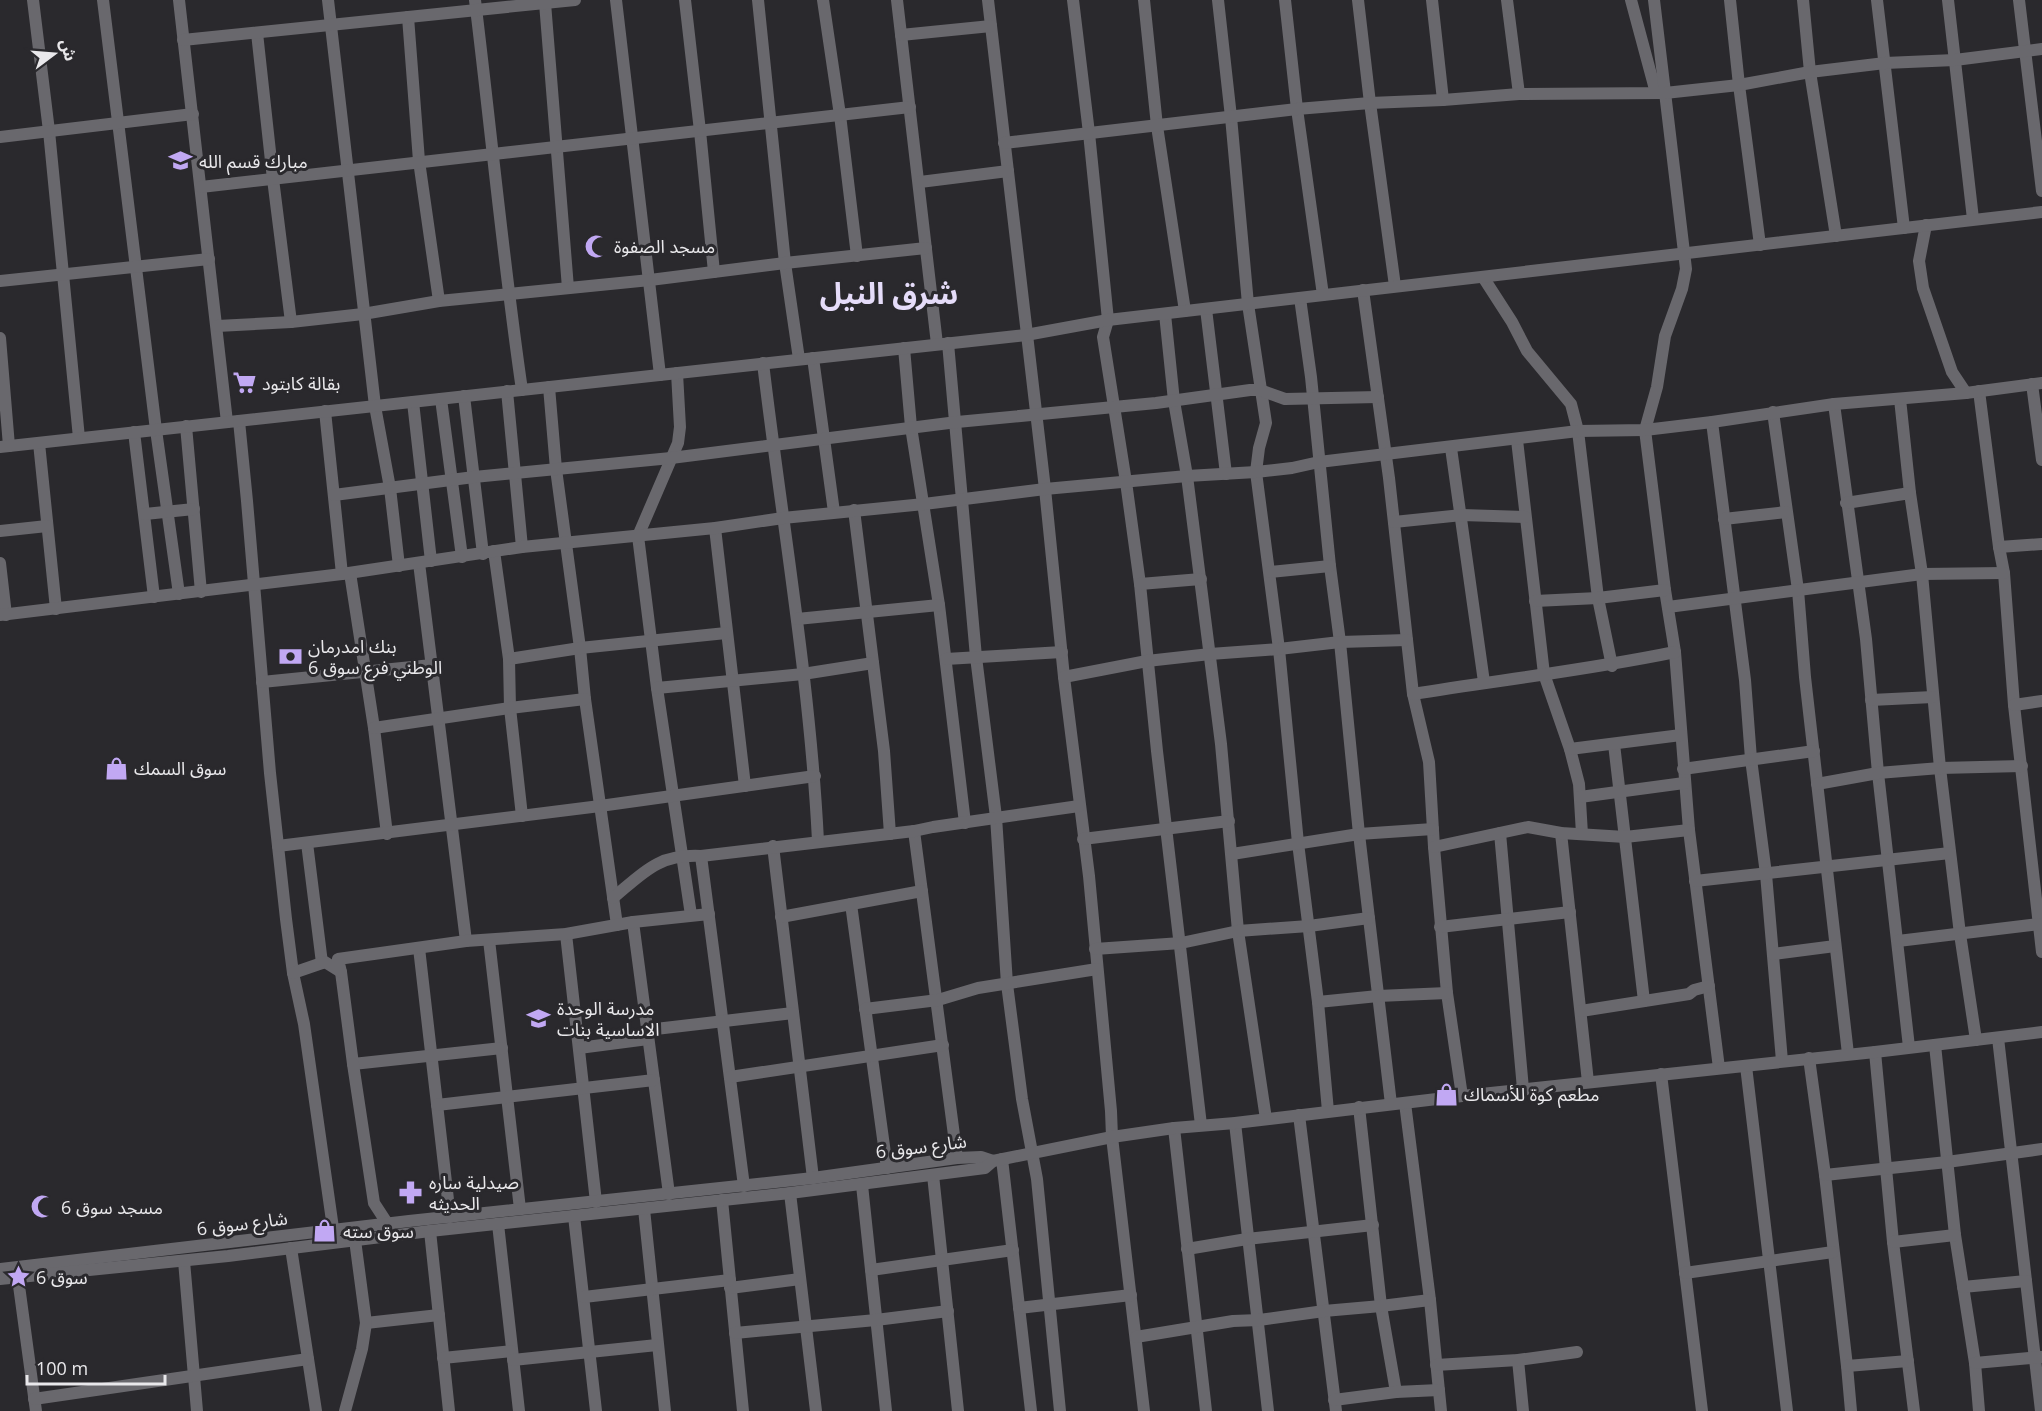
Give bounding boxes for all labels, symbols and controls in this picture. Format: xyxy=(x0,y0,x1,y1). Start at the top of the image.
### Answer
north arrow xyxy=(24,24,84,84)
text: ش xyxy=(55,36,82,64)
school or university icon: مبارك قسم الله xyxy=(168,148,194,174)
place label: مبارك قسم الله xyxy=(199,149,308,175)
mosque icon: مسجد الصفوة xyxy=(583,233,609,259)
place label: مسجد الصفوة xyxy=(614,234,715,258)
district label: شرق النيل xyxy=(820,272,958,313)
supermarket icon: بقالة كابتود xyxy=(231,370,257,396)
place label: بقالة كابتود xyxy=(262,371,340,395)
place label: بنك امدرمان الوطني فرع سوق 6 xyxy=(308,634,442,682)
bank icon: بنك امدرمان الوطني فرع سوق 6 xyxy=(277,643,303,669)
shop icon: سوق السمك xyxy=(103,755,129,781)
place label: سوق السمك xyxy=(134,756,226,780)
place label: مدرسة الوحدة الاساسية بنات xyxy=(557,996,660,1041)
school or university icon: مدرسة الوحدة الاساسية بنات xyxy=(526,1005,552,1031)
shop icon: مطعم كوة للأسماك xyxy=(1433,1081,1459,1107)
place label: مطعم كوة للأسماك xyxy=(1464,1082,1599,1108)
street label: شارع سوق 6 xyxy=(874,1129,968,1166)
place label: صيدلية ساره الحديثه xyxy=(429,1170,519,1215)
pharmacy icon: صيدلية ساره الحديثه xyxy=(398,1179,424,1205)
mosque icon: مسجد سوق 6 xyxy=(30,1194,56,1220)
place label: مسجد سوق 6 xyxy=(61,1195,163,1219)
street label: شارع سوق 6 xyxy=(195,1206,289,1243)
shop icon: سوق سته xyxy=(312,1218,338,1244)
place label: سوق سته xyxy=(343,1219,414,1243)
place icon: سوق 6 xyxy=(5,1264,31,1290)
place label: سوق 6 xyxy=(36,1265,88,1289)
scale bar xyxy=(27,1348,165,1386)
text: 100 m xyxy=(36,1356,88,1380)

